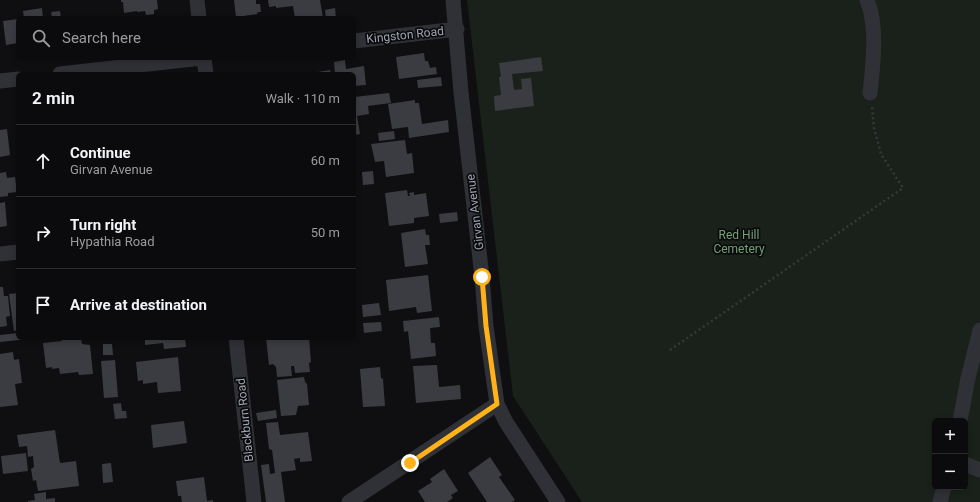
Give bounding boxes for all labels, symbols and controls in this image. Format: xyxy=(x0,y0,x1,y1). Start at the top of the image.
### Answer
search box xyxy=(16,16,356,60)
street label: Kingston Road xyxy=(366,24,444,46)
icon: search xyxy=(30,27,52,49)
text: Search here xyxy=(62,29,141,47)
text: 2 min xyxy=(32,88,75,108)
text: Walk · 110 m xyxy=(265,91,340,106)
text: Continue xyxy=(70,144,131,162)
icon: ahead xyxy=(32,150,54,172)
text: 60 m xyxy=(311,153,340,168)
text: Girvan Avenue xyxy=(70,162,153,177)
street label: Girvan Avenue xyxy=(463,173,487,251)
text: Turn right xyxy=(70,216,136,234)
icon: right xyxy=(32,222,54,244)
text: 50 m xyxy=(311,225,340,240)
park label: Red Hill Cemetery xyxy=(713,228,765,256)
text: Hypathia Road xyxy=(70,234,155,249)
route start xyxy=(473,268,491,286)
icon: arrive xyxy=(32,294,54,316)
text: Arrive at destination xyxy=(70,296,207,314)
street label: Blackburn Road xyxy=(234,378,256,462)
map controls xyxy=(932,418,968,490)
button: + xyxy=(932,418,968,454)
route end xyxy=(401,454,419,472)
button: − xyxy=(932,454,968,490)

